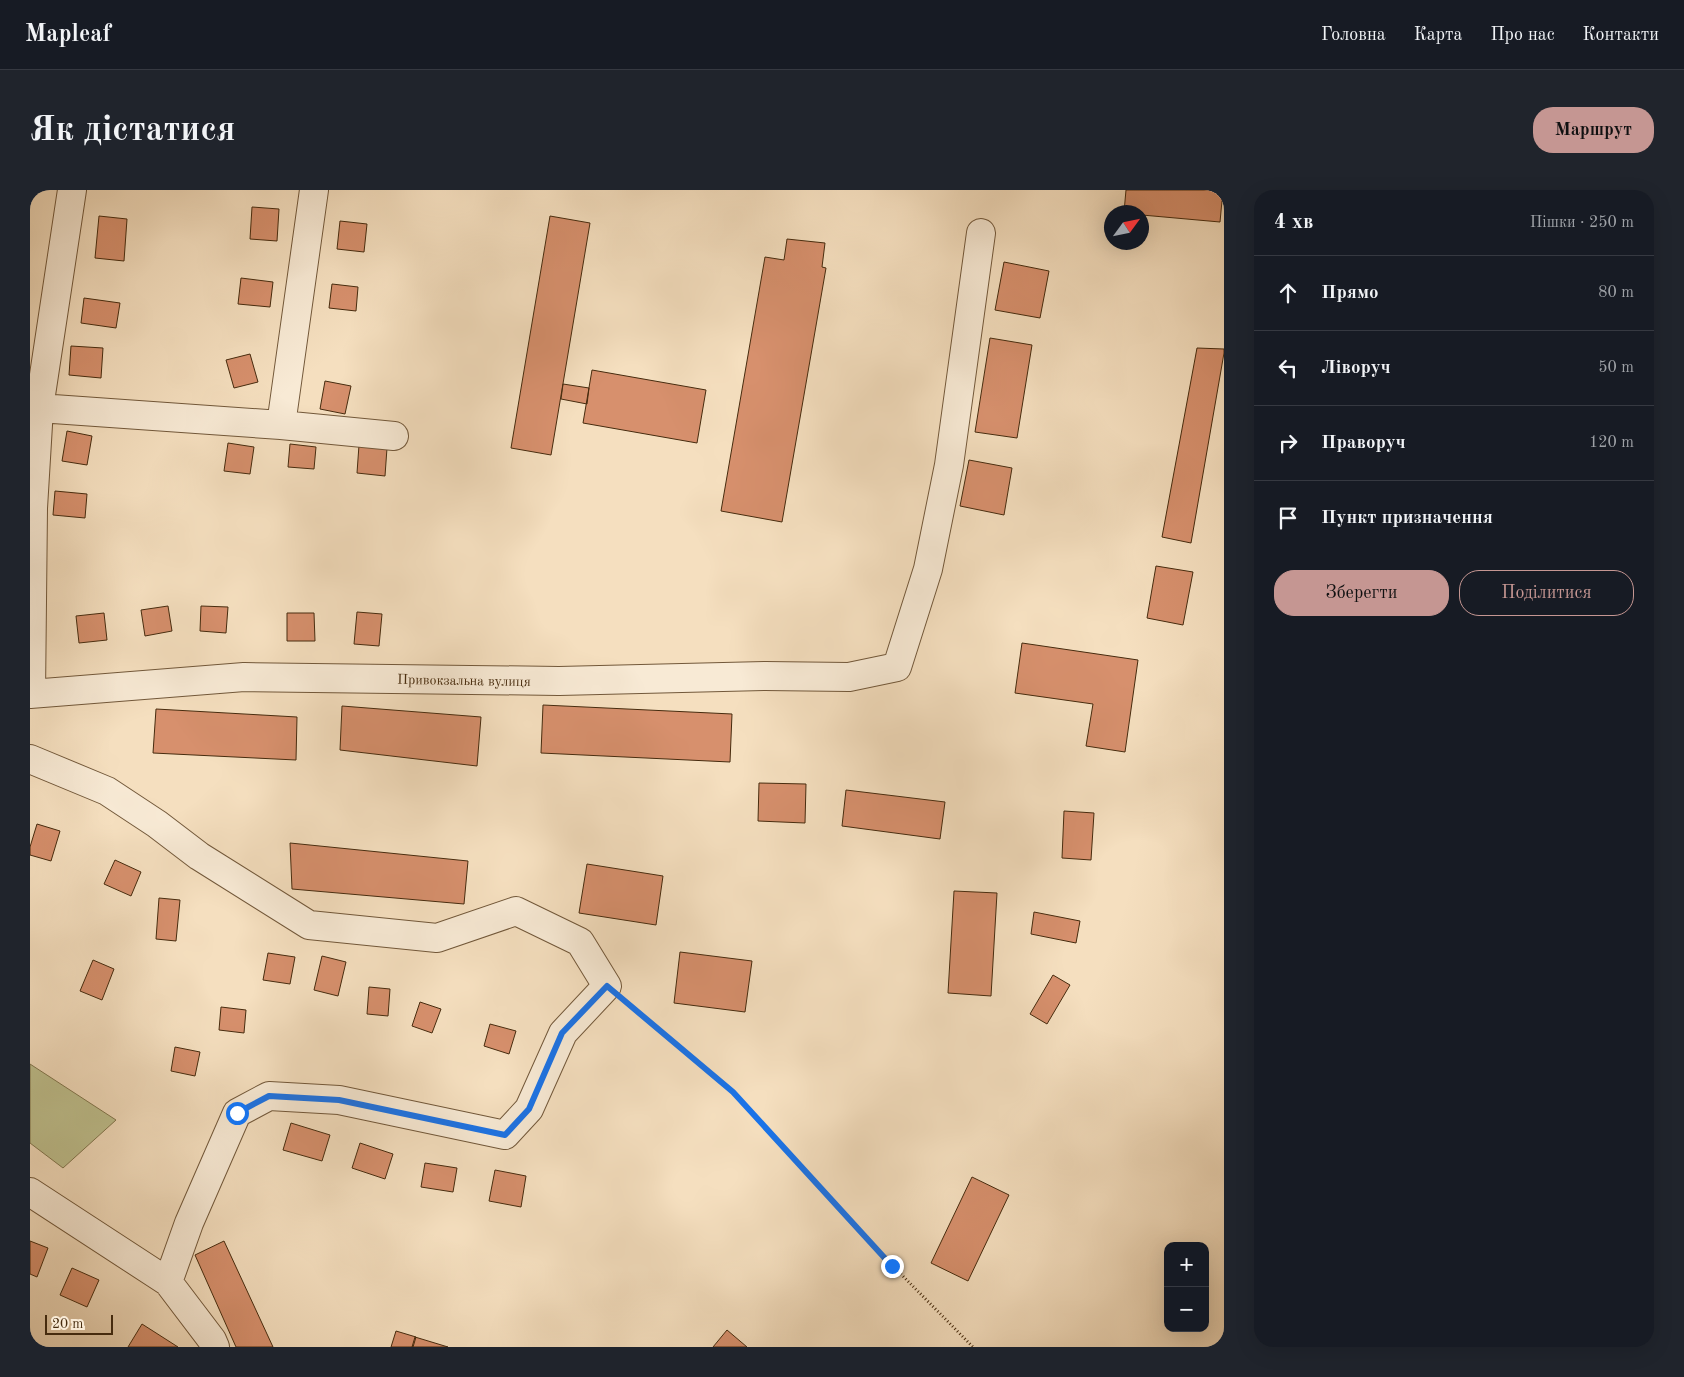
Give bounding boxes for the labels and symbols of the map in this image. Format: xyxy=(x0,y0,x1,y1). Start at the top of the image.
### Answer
north arrow xyxy=(1104,205,1149,250)
street label: Привокзальна вулиця xyxy=(397,673,531,689)
route start xyxy=(226,1102,249,1125)
route end xyxy=(881,1255,904,1278)
scale bar xyxy=(45,1312,112,1335)

